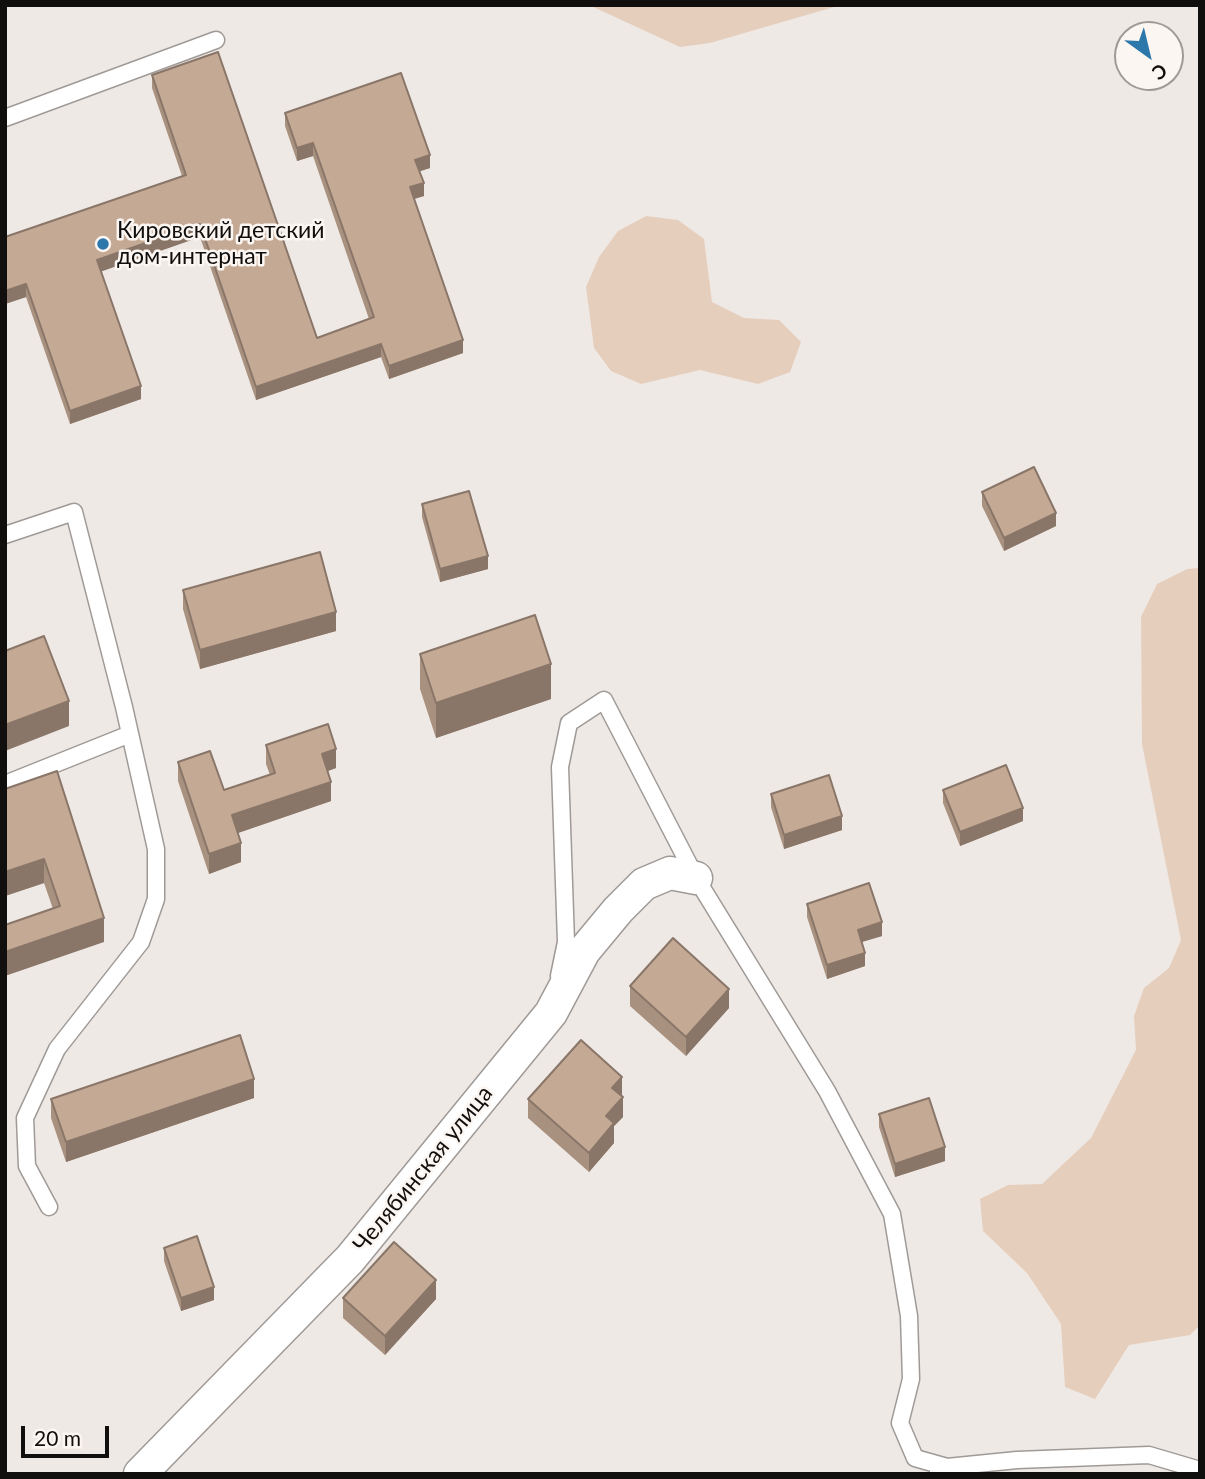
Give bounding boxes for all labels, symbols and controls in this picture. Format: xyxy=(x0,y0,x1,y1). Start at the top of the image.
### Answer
north arrow xyxy=(1114,21,1184,91)
text: С xyxy=(1148,59,1172,85)
place label: Кировский детский дом-интернат xyxy=(117,217,325,271)
marker: Кировский детский дом-интернат xyxy=(95,236,111,252)
street label: Челябинская улица xyxy=(348,1080,498,1258)
scale bar xyxy=(24,1412,112,1456)
text: 20 m xyxy=(34,1425,81,1450)

